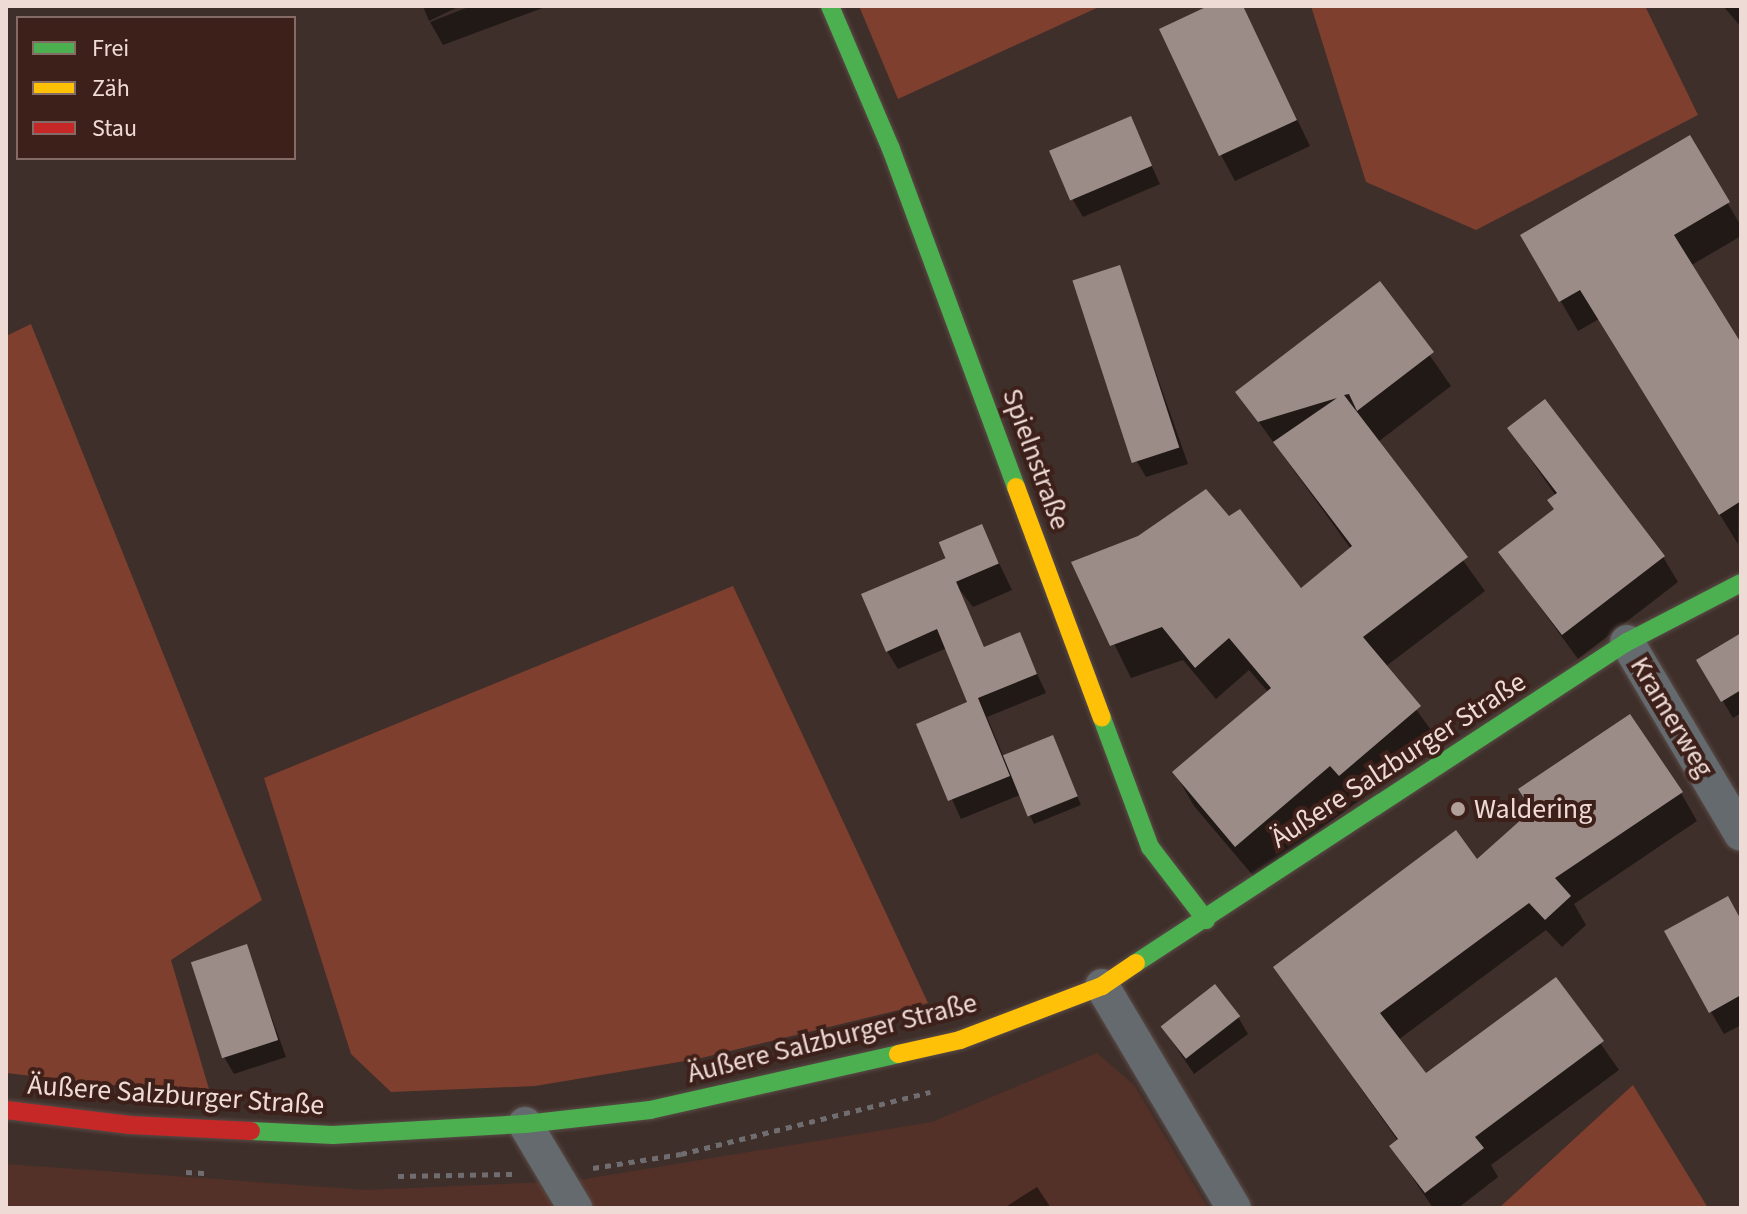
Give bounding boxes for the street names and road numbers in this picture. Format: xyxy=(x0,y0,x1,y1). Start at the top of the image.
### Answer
street label: Spielnstraße xyxy=(995,384,1077,534)
street label: Kramerweg xyxy=(1623,651,1721,783)
street label: Äußere Salzburger Straße xyxy=(1264,665,1532,855)
street label: Äußere Salzburger Straße xyxy=(684,986,980,1090)
street label: Äußere Salzburger Straße xyxy=(27,1068,325,1122)

